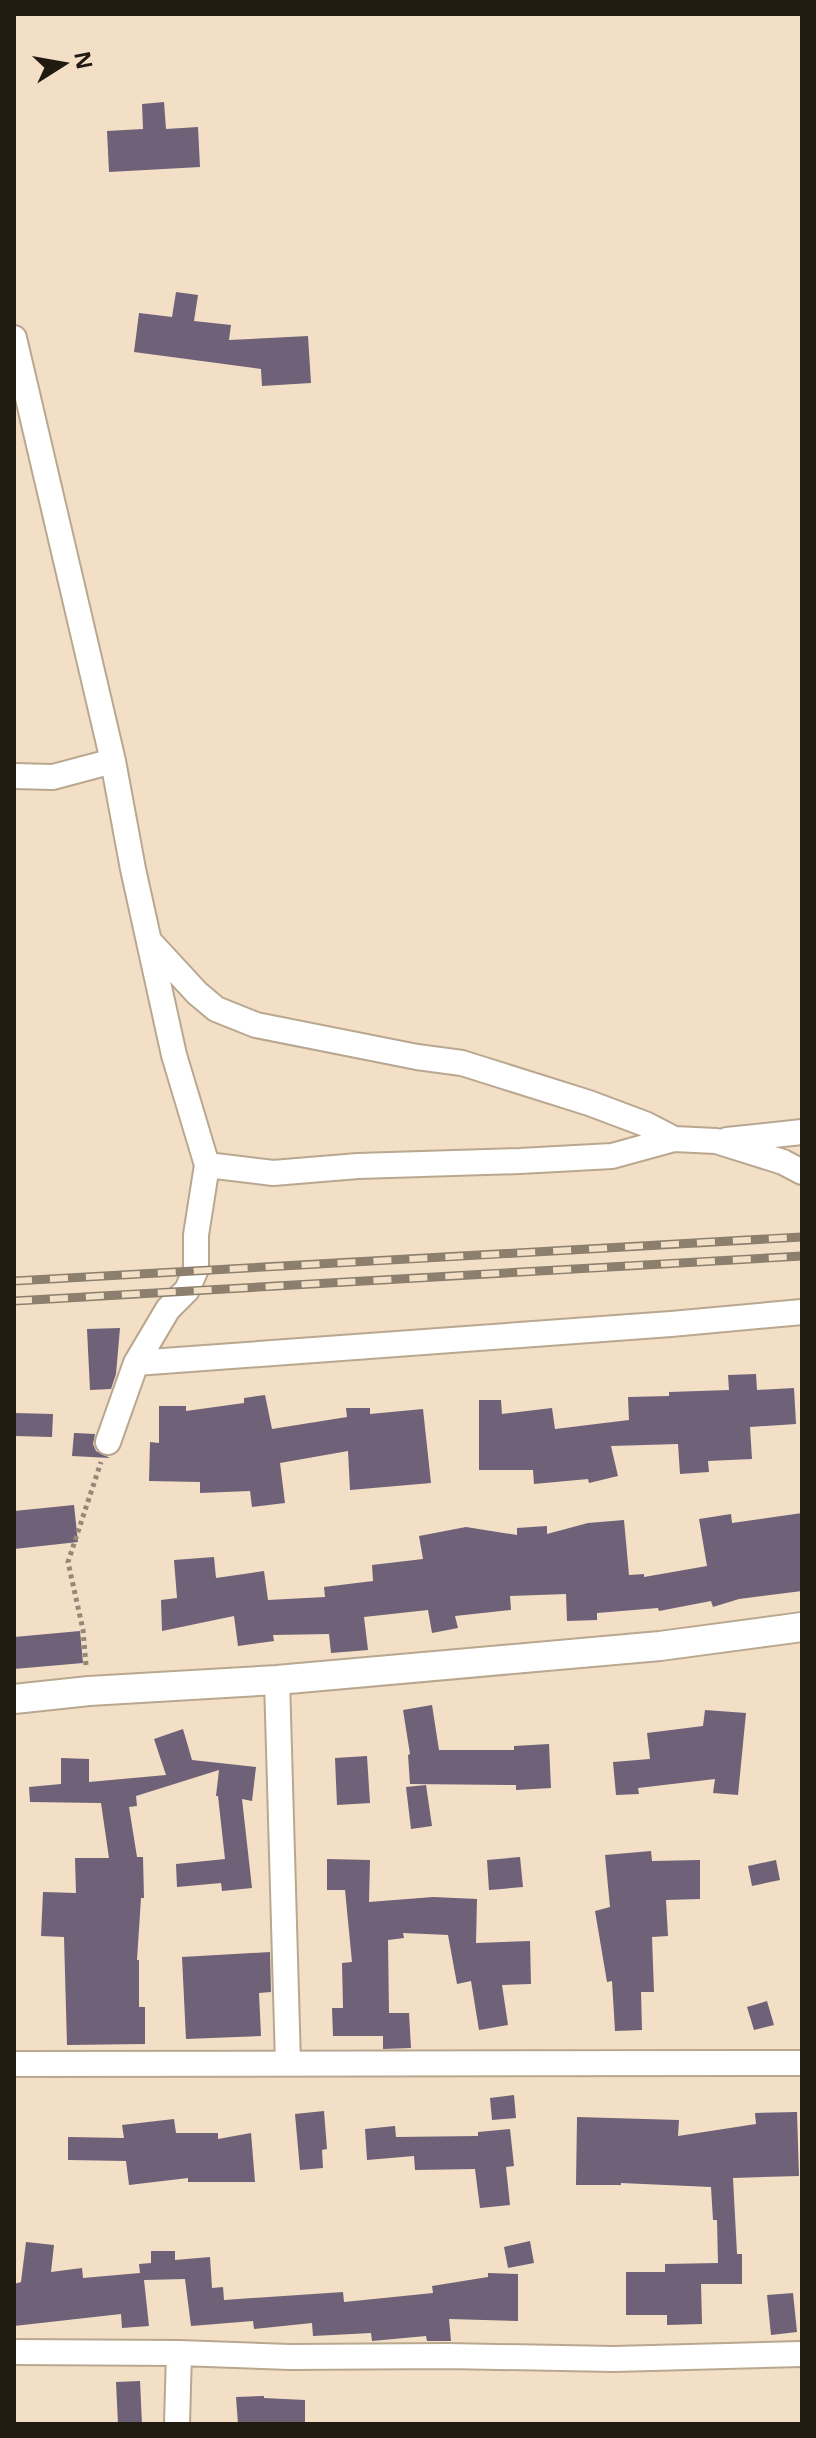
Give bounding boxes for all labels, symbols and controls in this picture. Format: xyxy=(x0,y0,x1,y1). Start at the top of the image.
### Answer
north arrow xyxy=(24,24,104,104)
text: N xyxy=(68,48,101,72)

